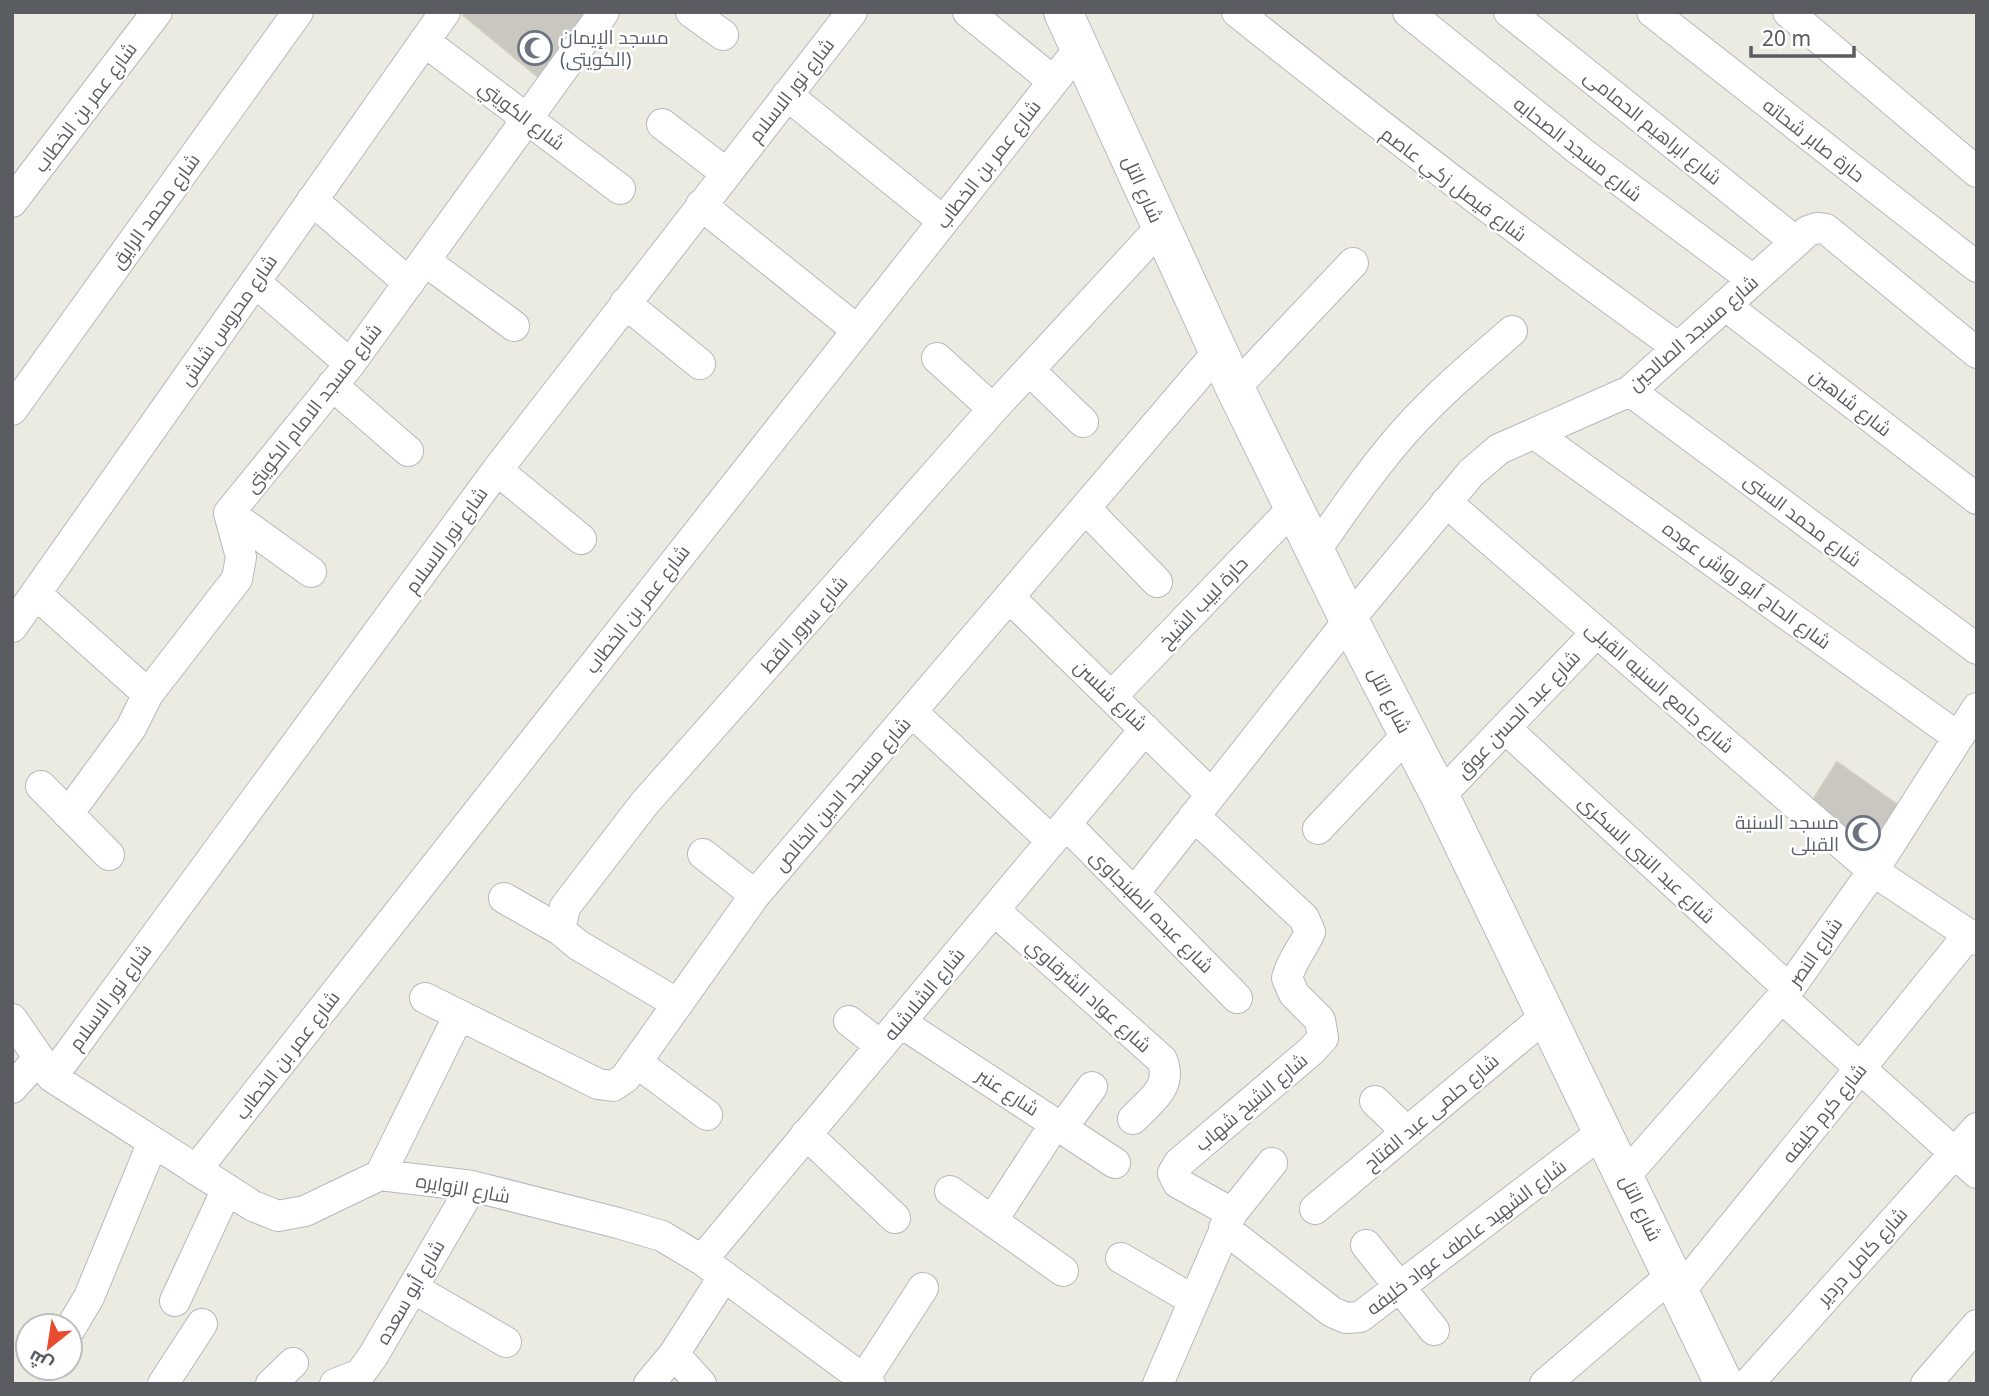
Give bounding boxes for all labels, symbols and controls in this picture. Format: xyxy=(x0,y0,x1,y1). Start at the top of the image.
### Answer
scale bar xyxy=(1751,14,1854,58)
place label: مسجد الإيمان (الكويتى) xyxy=(560,24,669,72)
text: 20 m xyxy=(1762,24,1811,52)
mosque icon: مسجد الإيمان (الكويتى) xyxy=(516,29,554,67)
street label: شارع نور الاسلام xyxy=(742,33,841,148)
street label: شارع عمر بن الخطاب xyxy=(28,37,143,178)
street label: شارع ابراهيم الحمامى xyxy=(1578,63,1727,191)
street label: شارع الكويتي xyxy=(472,74,570,158)
street label: شارع مسجد الصحابه xyxy=(1508,91,1648,208)
street label: حارة صابر شحاته xyxy=(1758,92,1870,188)
street label: شارع عمر بن الخطاب xyxy=(930,94,1047,234)
street label: شارع فيصل زكي عاصم xyxy=(1374,120,1532,249)
street label: شارع محمد الرايق xyxy=(104,148,206,274)
street label: شارع التل xyxy=(1116,151,1169,227)
street label: شارع محروس شلش xyxy=(173,249,284,391)
street label: شارع مسجد الصالحين xyxy=(1622,269,1764,398)
street label: شارع مسجد الامام الكويتى xyxy=(238,318,388,499)
street label: شارع شاهين xyxy=(1804,362,1897,443)
street label: شارع محمد السنى xyxy=(1738,467,1867,574)
street label: شارع نور الاسلام xyxy=(399,482,494,599)
street label: شارع الحاج أبو رواش عوده xyxy=(1657,515,1836,656)
street label: شارع عمر بن الخطاب xyxy=(579,539,696,679)
street label: حارة لبيب الشيخ xyxy=(1153,550,1254,654)
street label: شارع سرور القط xyxy=(755,570,854,679)
street label: شارع جامع السنيه القبلى xyxy=(1580,615,1740,760)
street label: شارع عبد الحسن عوق xyxy=(1450,644,1587,784)
street label: شارع شلسن xyxy=(1068,653,1153,737)
street label: شارع التل xyxy=(1361,662,1418,738)
street label: شارع مسجد الدين الخالص xyxy=(768,711,917,877)
street label: شارع عبد النبى السكرى xyxy=(1573,789,1721,930)
place label: مسجد السنية القبلى xyxy=(1735,809,1839,857)
mosque icon: مسجد السنية القبلى xyxy=(1844,814,1882,852)
street label: شارع عبده الطبنجاوى xyxy=(1084,843,1220,979)
street label: شارع النصر xyxy=(1781,912,1849,993)
street label: شارع عواد الشرقاوي xyxy=(1020,932,1157,1060)
street label: شارع نور الاسلام xyxy=(63,939,158,1056)
street label: شارع الشلاشله xyxy=(877,942,971,1047)
street label: شارع عمر بن الخطاب xyxy=(229,985,346,1125)
street label: شارع الشيخ شهاب xyxy=(1189,1047,1314,1158)
street label: شارع حلمى عبد الفتاح xyxy=(1358,1048,1505,1177)
street label: شارع كرم خليفه xyxy=(1776,1058,1873,1169)
street label: شارع عنبر xyxy=(970,1062,1044,1123)
street label: شارع الشهيد عاطف عواد خليفه xyxy=(1361,1153,1572,1322)
street label: شارع الزوايره xyxy=(414,1167,512,1210)
street label: شارع التل xyxy=(1613,1170,1668,1246)
street label: شارع كامل دردير xyxy=(1810,1201,1914,1312)
street label: شارع أبو سعده xyxy=(370,1235,451,1350)
north arrow xyxy=(14,1312,84,1382)
text: ش xyxy=(23,1344,58,1379)

